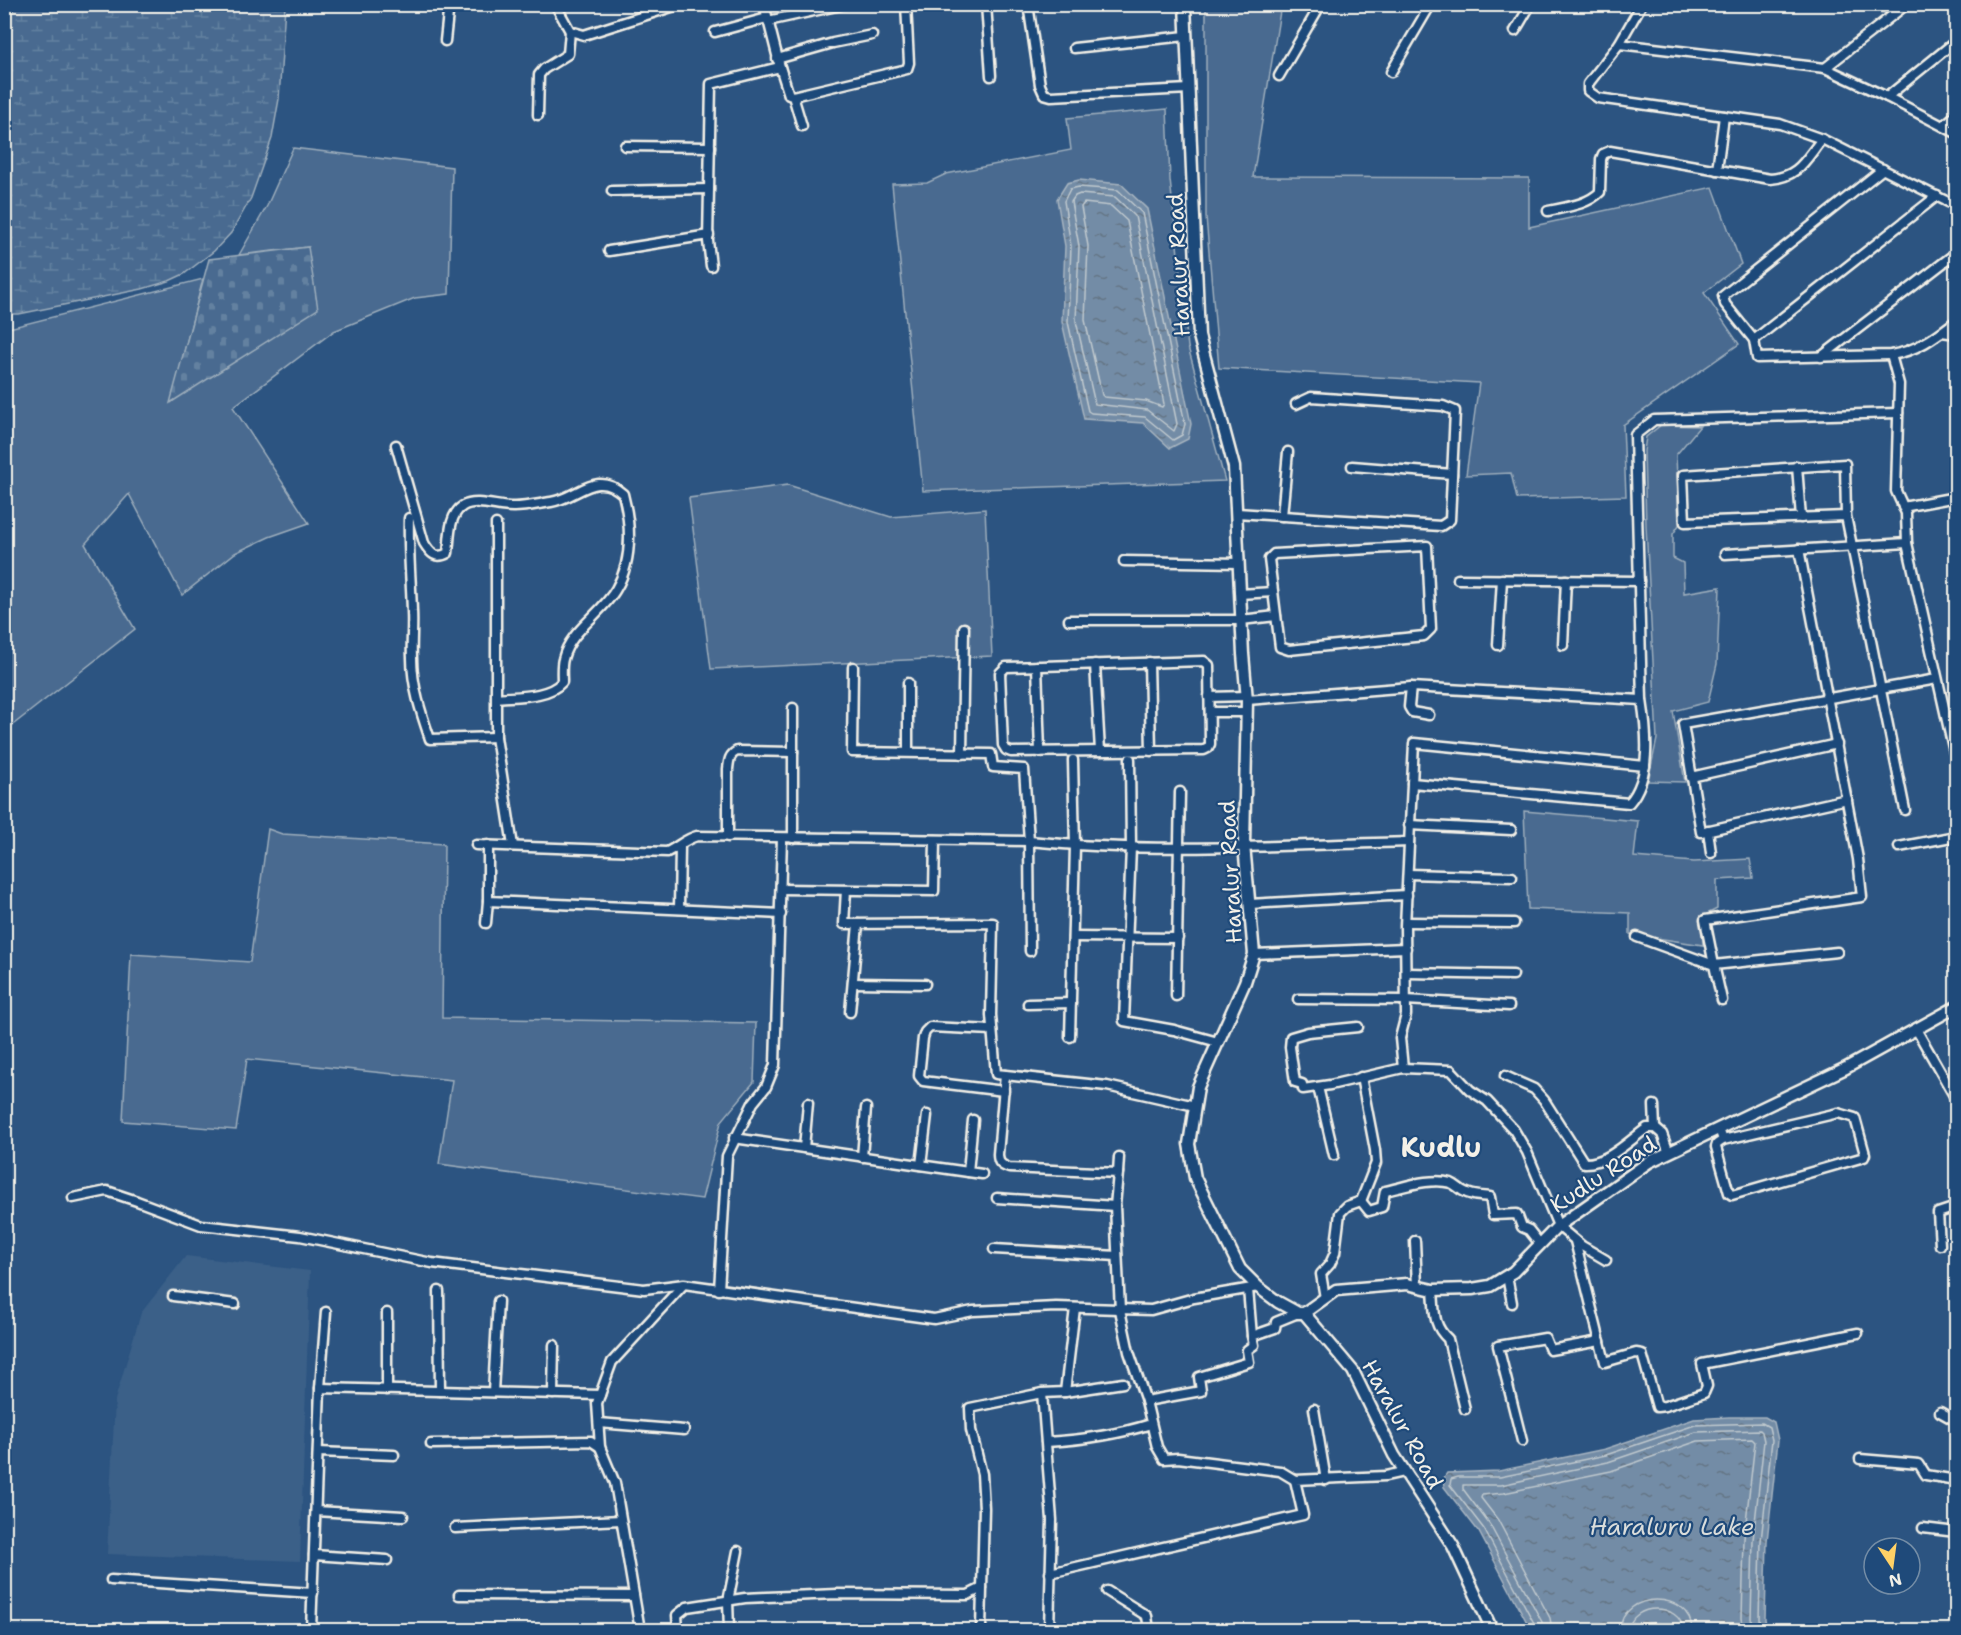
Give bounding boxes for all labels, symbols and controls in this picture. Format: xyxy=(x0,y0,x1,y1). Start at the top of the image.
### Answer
street label: Haralur Road xyxy=(1160,192,1197,337)
street label: Haralur Road xyxy=(1212,799,1249,944)
district label: Kudlu xyxy=(1400,1128,1482,1166)
street label: Kudlu Road xyxy=(1545,1129,1662,1220)
street label: Haralur Road xyxy=(1355,1354,1450,1494)
water label: Haraluru Lake xyxy=(1589,1511,1755,1543)
north arrow xyxy=(1862,1536,1922,1596)
text: N xyxy=(1887,1568,1904,1592)

